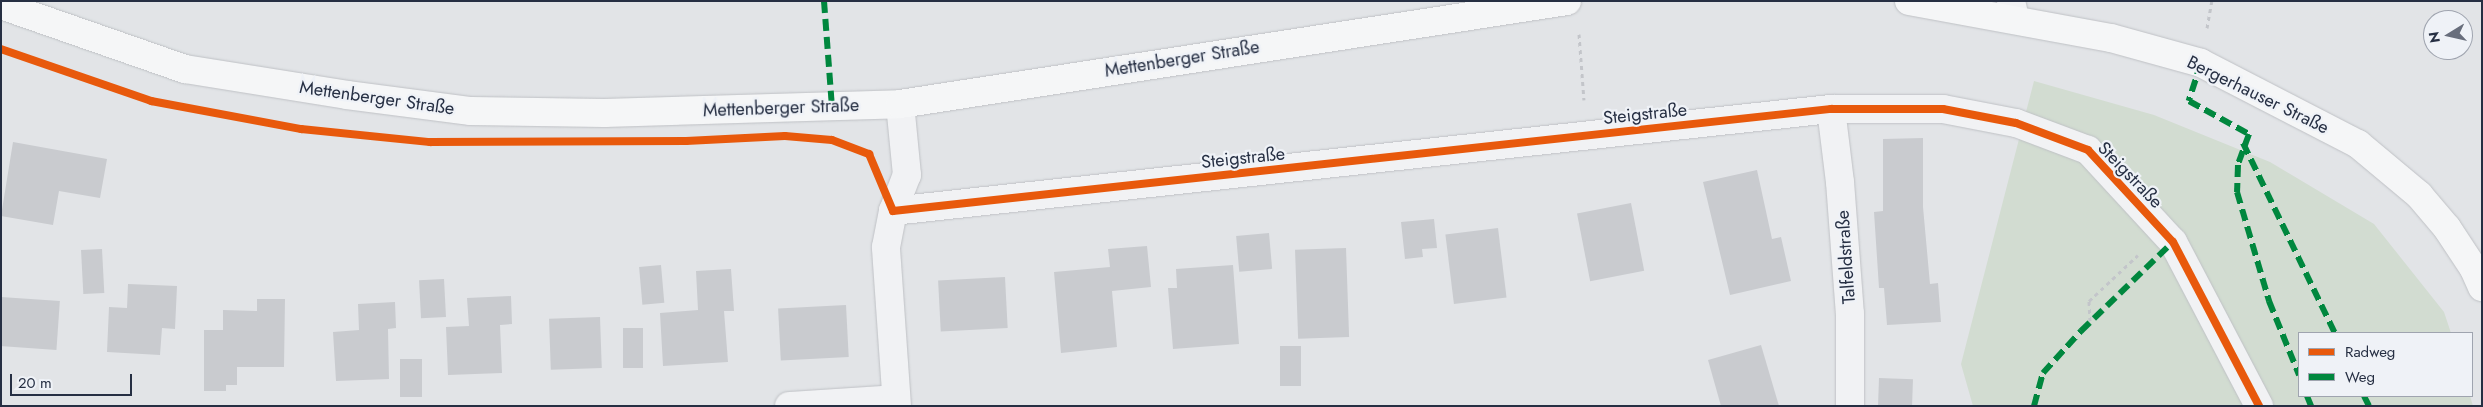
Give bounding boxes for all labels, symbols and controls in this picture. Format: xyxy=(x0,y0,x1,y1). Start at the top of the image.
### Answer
north arrow xyxy=(2423,10,2473,60)
text: N xyxy=(2423,30,2445,44)
street label: Mettenberger Straße xyxy=(1103,36,1261,82)
street label: Bergerhauser Straße xyxy=(2184,51,2332,139)
street label: Mettenberger Straße xyxy=(298,76,456,120)
street label: Mettenberger Straße xyxy=(703,94,859,122)
street label: Steigstraße xyxy=(1602,99,1688,129)
street label: Steigstraße xyxy=(2093,137,2167,213)
street label: Steigstraße xyxy=(1200,143,1286,173)
street label: Talfeldstraße xyxy=(1832,209,1860,305)
legend xyxy=(2298,332,2473,397)
text: Radweg xyxy=(2345,341,2395,363)
scale bar xyxy=(12,364,135,396)
text: Weg xyxy=(2345,366,2375,388)
text: 20 m xyxy=(18,372,52,394)

